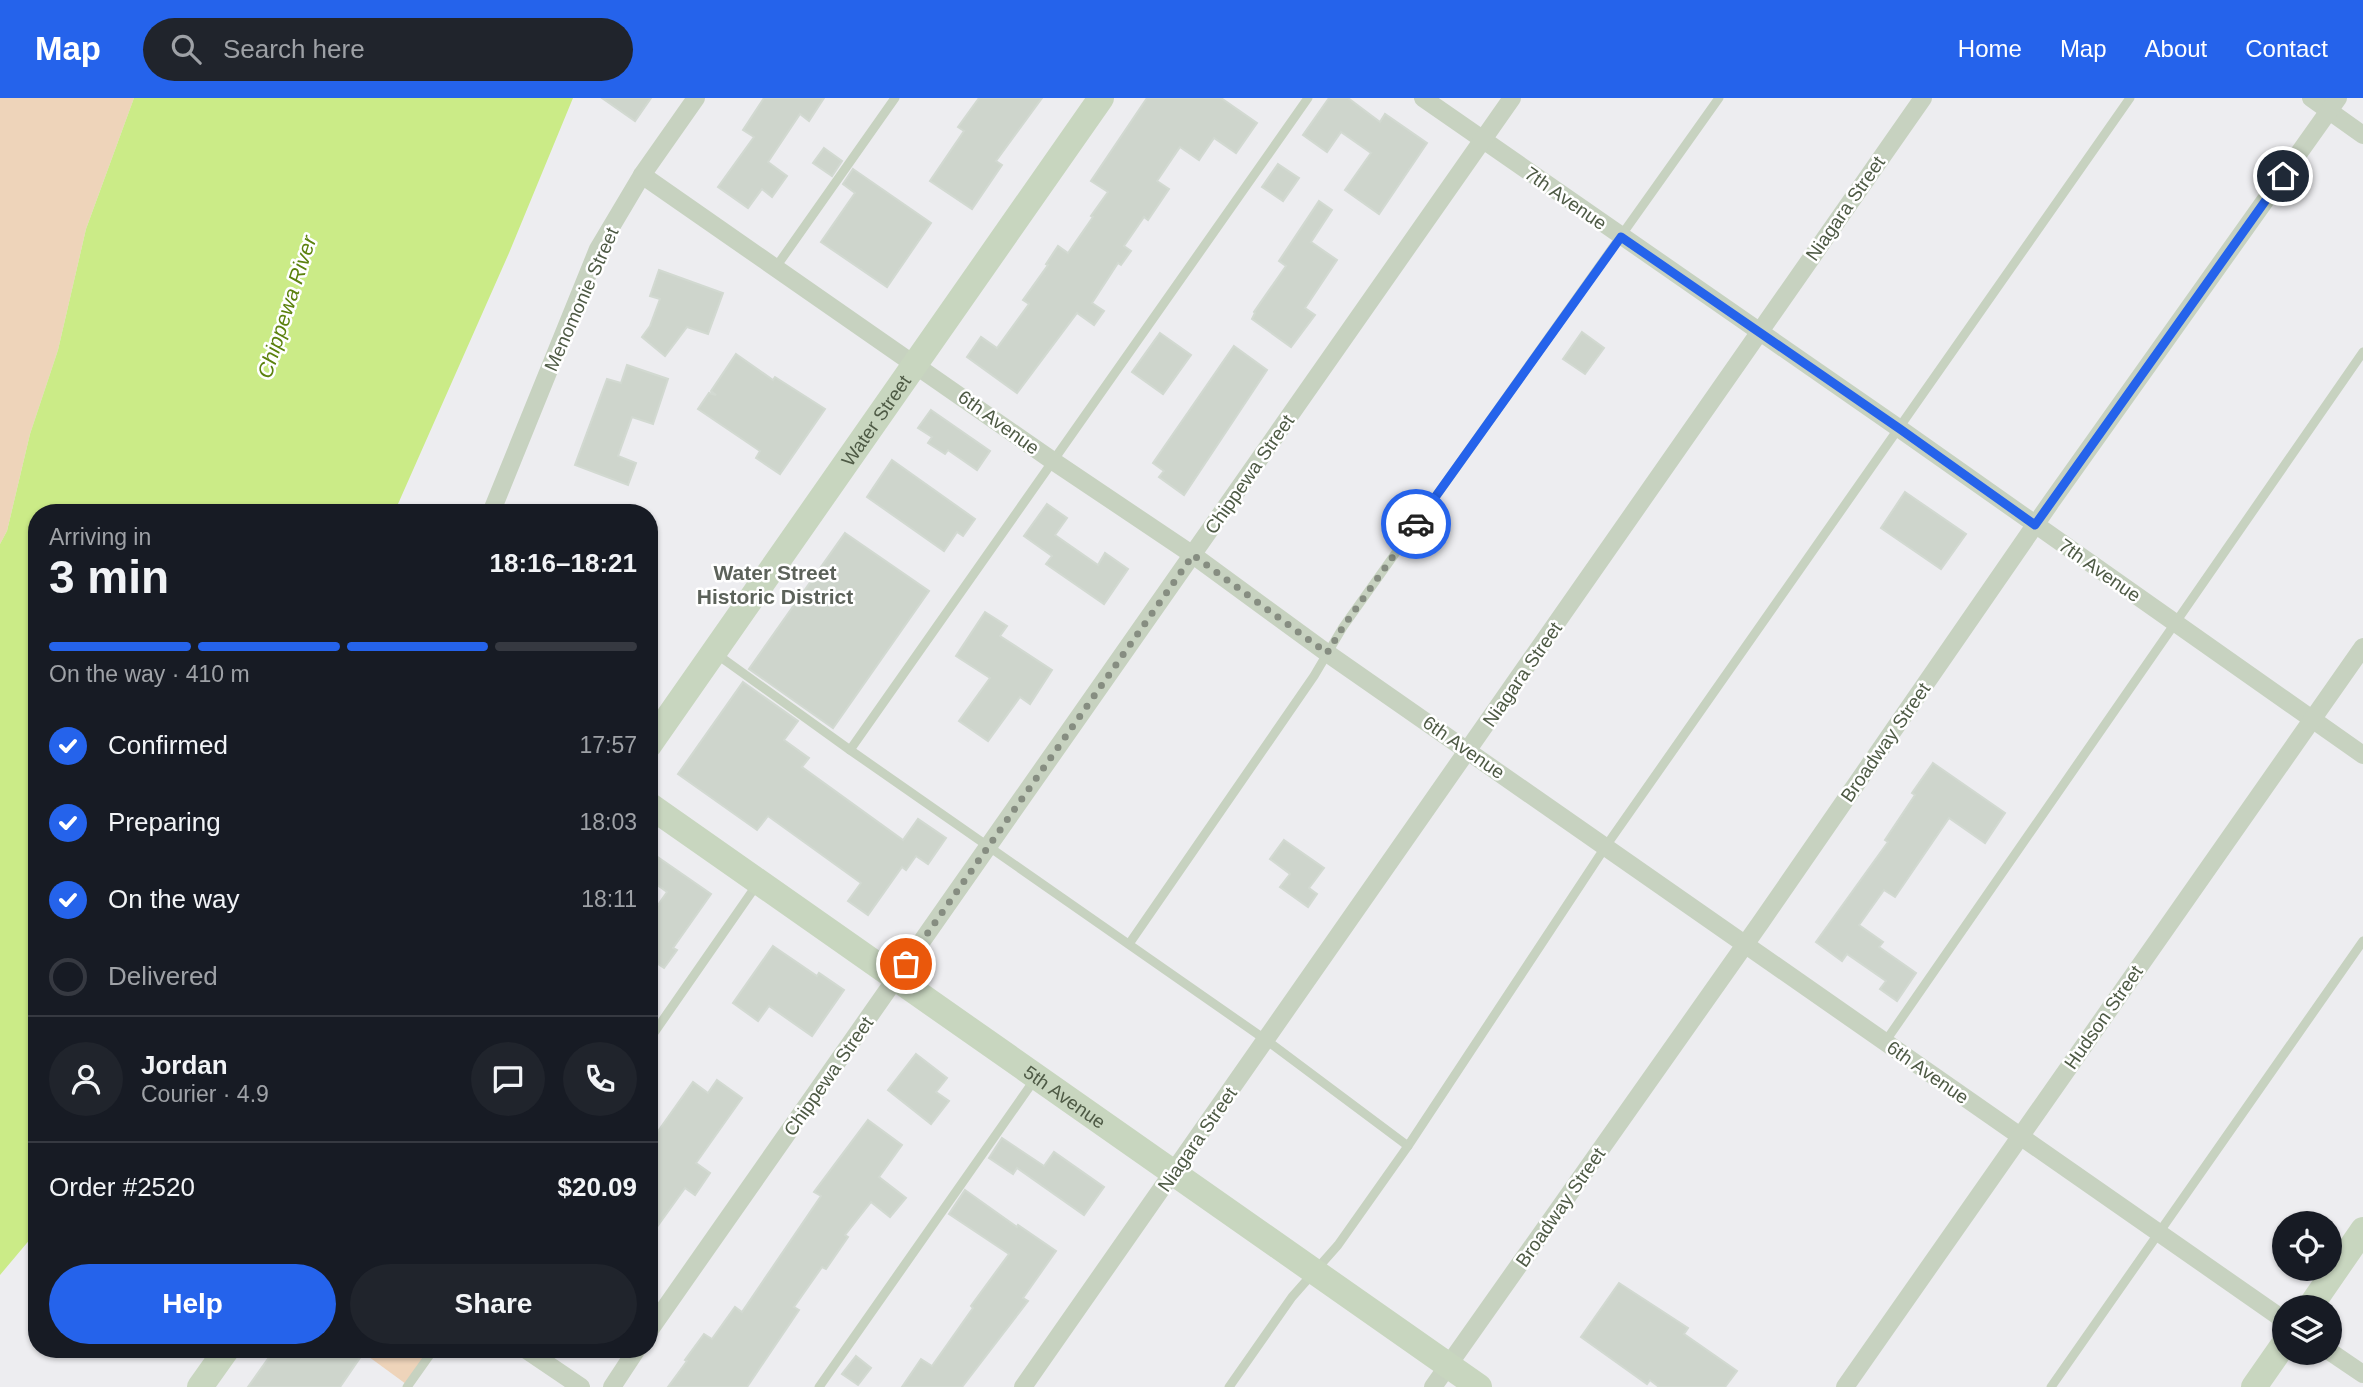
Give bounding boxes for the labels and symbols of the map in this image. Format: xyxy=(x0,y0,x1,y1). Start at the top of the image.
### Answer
pin xyxy=(2253,146,2313,206)
street label: Niagara Street xyxy=(1802,152,1890,264)
street label: 7th Avenue xyxy=(1521,163,1611,234)
street label: Menomonie Street xyxy=(540,223,623,374)
water label: Chippewa River xyxy=(253,232,321,381)
street label: Water Street xyxy=(837,371,916,470)
street label: 6th Avenue xyxy=(954,386,1043,459)
street label: Chippewa Street xyxy=(1201,410,1299,538)
courier xyxy=(1381,489,1451,559)
street label: 7th Avenue xyxy=(2055,535,2145,606)
district label: Water Street Historic District xyxy=(697,561,853,608)
street label: Niagara Street xyxy=(1479,618,1567,730)
street label: Broadway Street xyxy=(1837,678,1935,806)
street label: 6th Avenue xyxy=(1419,712,1509,783)
pin xyxy=(876,934,936,994)
street label: Hudson Street xyxy=(2060,961,2147,1073)
street label: Chippewa Street xyxy=(780,1012,878,1140)
street label: 6th Avenue xyxy=(1883,1037,1973,1108)
street label: 5th Avenue xyxy=(1020,1061,1109,1133)
street label: Niagara Street xyxy=(1154,1083,1242,1195)
street label: Broadway Street xyxy=(1512,1143,1610,1271)

